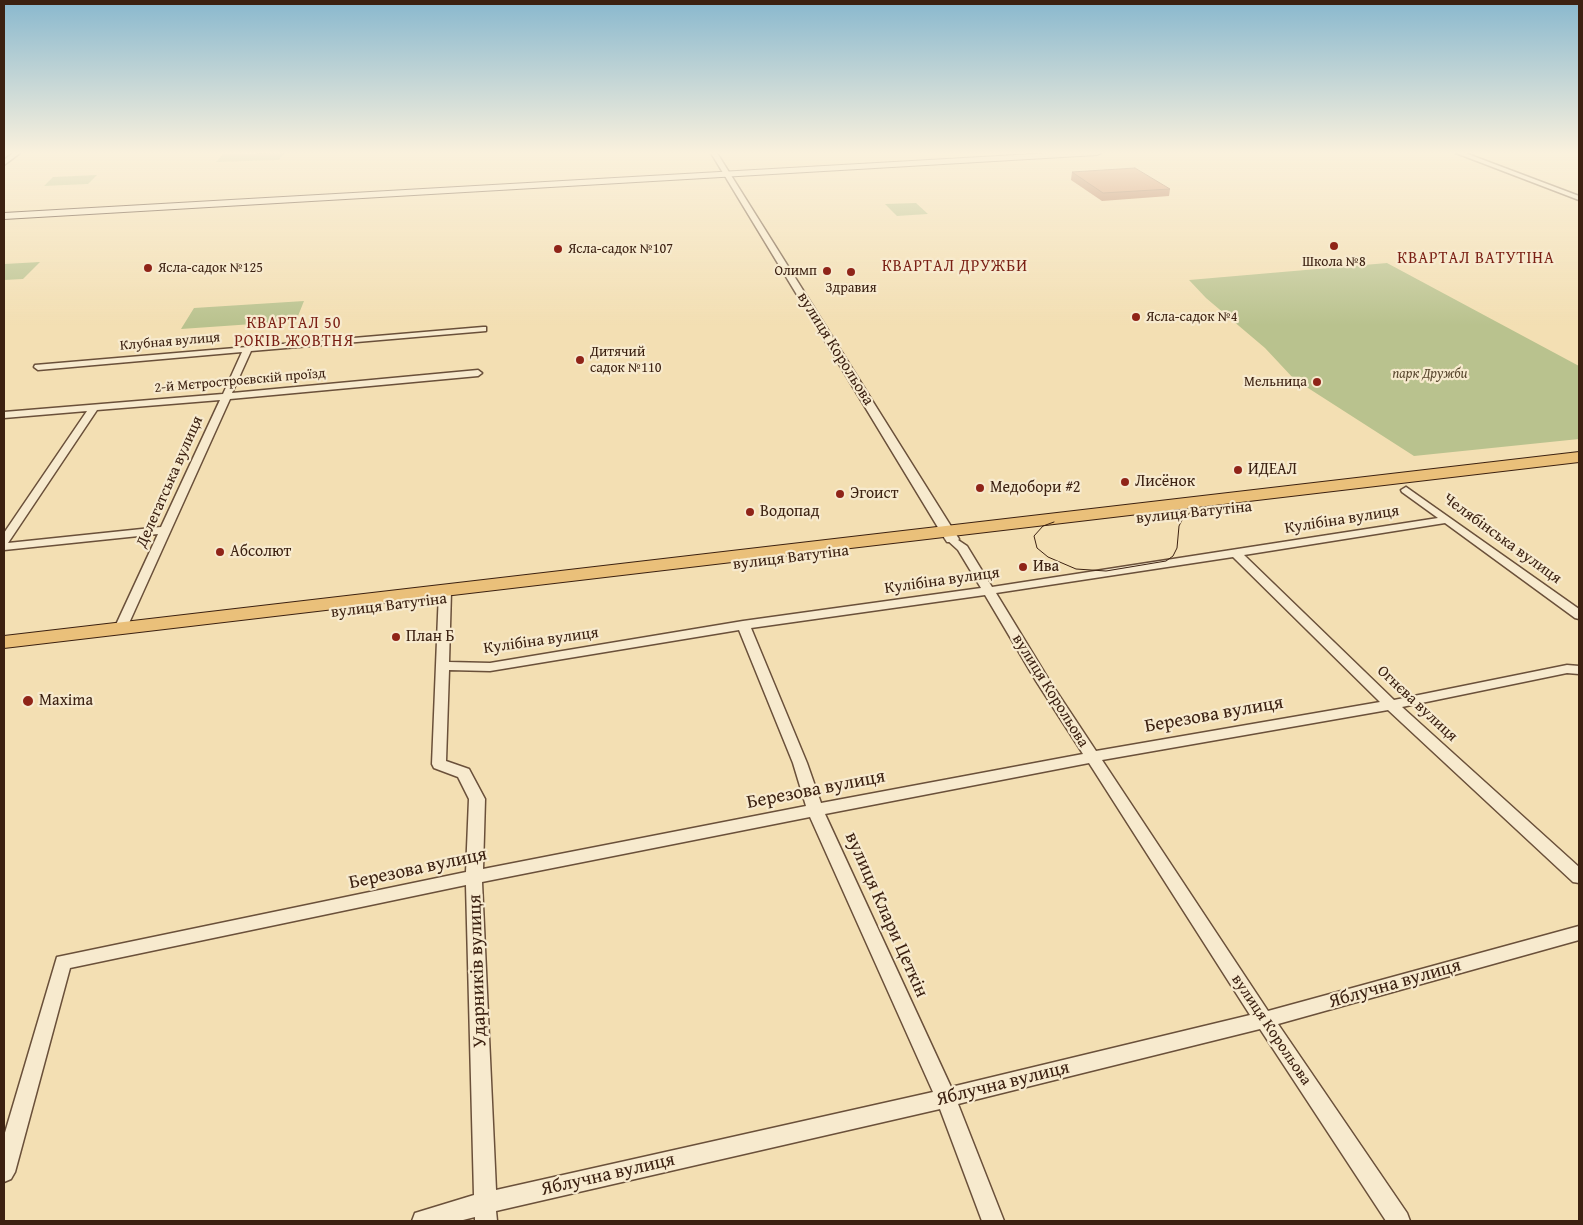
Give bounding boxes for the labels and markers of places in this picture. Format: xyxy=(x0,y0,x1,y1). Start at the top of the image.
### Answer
marker: Школа №8 xyxy=(1328,240,1340,252)
place label: Ясла-садок №107 xyxy=(568,241,673,257)
marker: Ясла-садок №107 xyxy=(552,243,564,255)
place label: Школа №8 xyxy=(1302,254,1366,270)
place label: Ясла-садок №125 xyxy=(158,260,263,276)
marker: Ясла-садок №125 xyxy=(142,262,154,274)
place label: Олимп xyxy=(775,263,817,279)
marker: Олимп xyxy=(821,265,833,277)
marker: Здравия xyxy=(845,266,857,278)
place label: Здравия xyxy=(825,280,877,296)
place label: Ясла-садок №4 xyxy=(1146,309,1238,325)
marker: Ясла-садок №4 xyxy=(1130,311,1142,323)
place label: Дитячий садок №110 xyxy=(590,344,661,377)
marker: Дитячий садок №110 xyxy=(574,354,586,366)
place label: Мельница xyxy=(1244,374,1307,390)
marker: Мельница xyxy=(1311,376,1323,388)
place label: ИДЕАЛ xyxy=(1248,460,1297,480)
marker: ИДЕАЛ xyxy=(1232,464,1244,476)
place label: Лисёнок xyxy=(1135,472,1195,492)
marker: Лисёнок xyxy=(1119,476,1131,488)
place label: Медобори #2 xyxy=(990,478,1080,498)
marker: Медобори #2 xyxy=(974,482,986,494)
place label: Эгоист xyxy=(850,484,898,504)
marker: Эгоист xyxy=(834,488,846,500)
place label: Водопад xyxy=(760,502,819,522)
marker: Водопад xyxy=(744,506,756,518)
place label: Абсолют xyxy=(230,542,291,562)
marker: Абсолют xyxy=(214,546,226,558)
place label: Ива xyxy=(1033,557,1059,577)
marker: Ива xyxy=(1017,561,1029,573)
place label: План Б xyxy=(406,627,455,647)
marker: План Б xyxy=(390,631,402,643)
place label: Maxima xyxy=(39,691,93,711)
marker: Maxima xyxy=(21,694,35,708)

